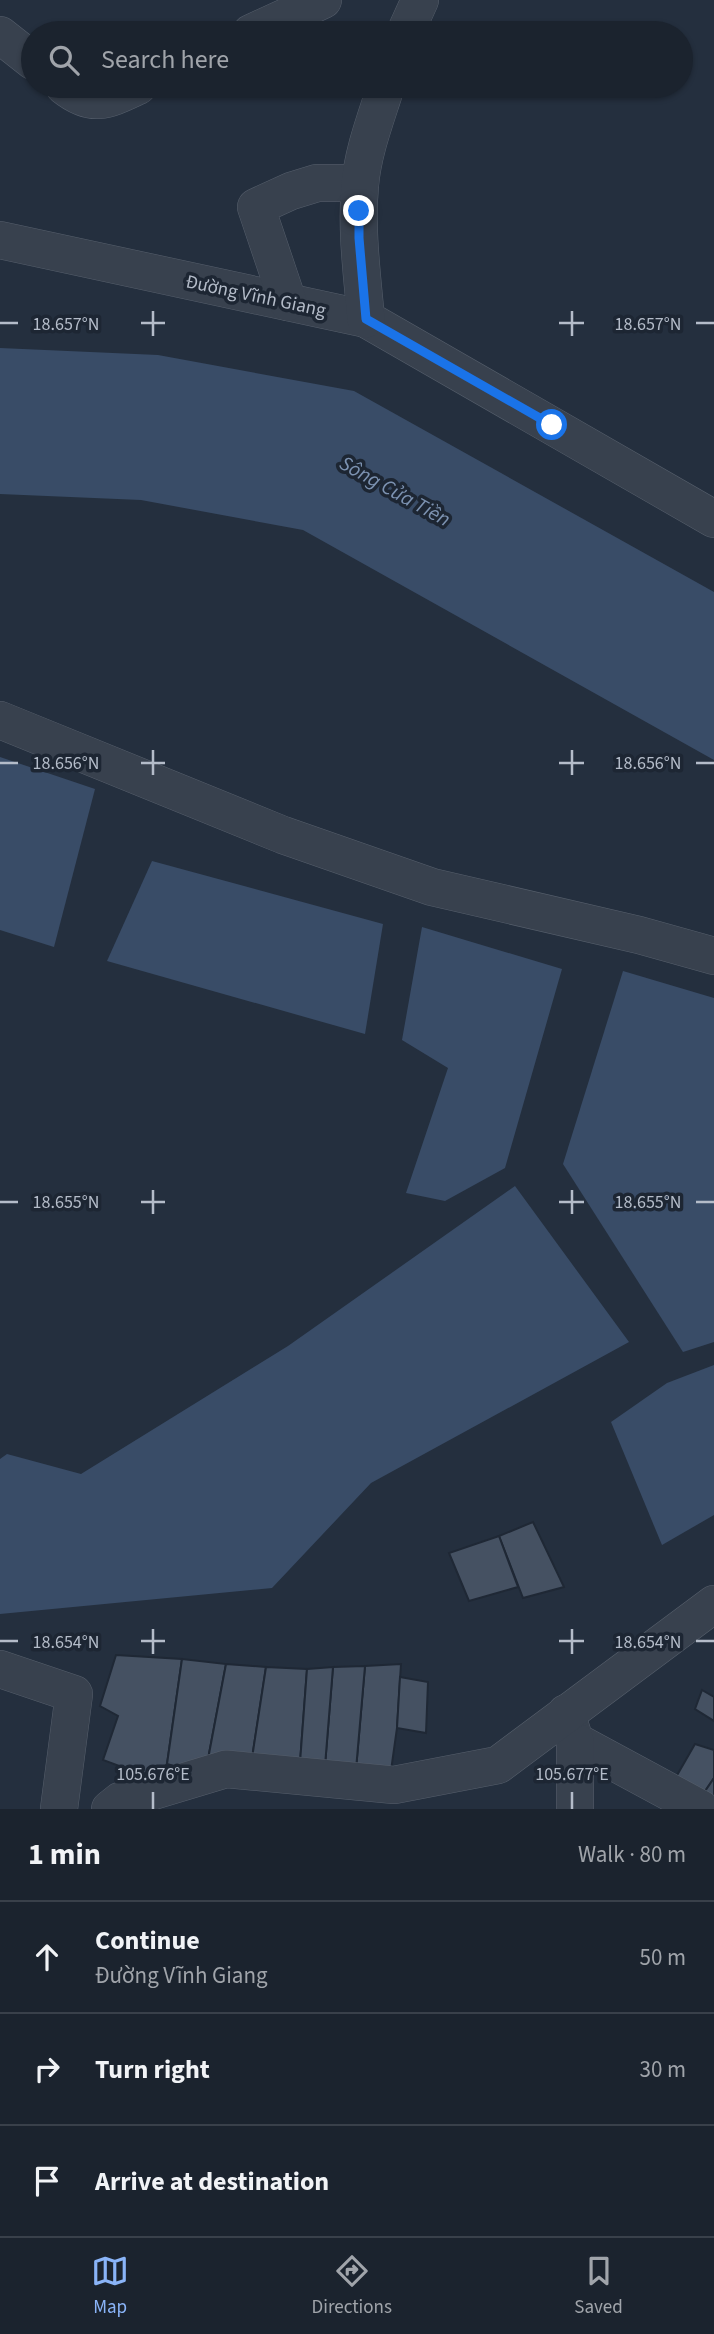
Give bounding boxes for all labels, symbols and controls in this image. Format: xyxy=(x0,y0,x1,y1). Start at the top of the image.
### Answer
search box xyxy=(21,21,693,98)
icon: search xyxy=(45,41,83,79)
text: Search here xyxy=(101,41,229,78)
route end xyxy=(343,195,374,226)
street label: Đường Vĩnh Giang xyxy=(183,268,329,325)
text: 18.657°N xyxy=(33,312,99,337)
text: 18.657°N xyxy=(615,312,681,337)
route start xyxy=(536,409,567,440)
water label: Sông Cửa Tiền xyxy=(334,448,456,534)
text: 18.656°N xyxy=(33,751,99,776)
text: 18.656°N xyxy=(615,751,681,776)
text: 18.655°N xyxy=(33,1190,99,1215)
text: 18.655°N xyxy=(615,1190,681,1215)
text: 18.654°N xyxy=(33,1630,99,1655)
text: 18.654°N xyxy=(615,1630,681,1655)
text: 105.676°E xyxy=(116,1762,190,1787)
text: 105.677°E xyxy=(535,1762,609,1787)
text: 1 min xyxy=(28,1833,101,1876)
text: Walk · 80 m xyxy=(578,1838,686,1871)
text: Continue xyxy=(95,1922,200,1959)
icon: ahead xyxy=(28,1938,66,1976)
text: 50 m xyxy=(639,1941,686,1974)
text: Đường Vĩnh Giang xyxy=(95,1959,268,1992)
icon: right xyxy=(28,2050,66,2088)
text: Turn right xyxy=(95,2051,210,2088)
text: 30 m xyxy=(639,2053,686,2086)
icon: arrive xyxy=(28,2162,66,2200)
text: Arrive at destination xyxy=(95,2163,329,2200)
tab: Map xyxy=(91,2252,129,2321)
tab: Directions xyxy=(312,2252,392,2321)
tab: Saved xyxy=(574,2252,623,2321)

